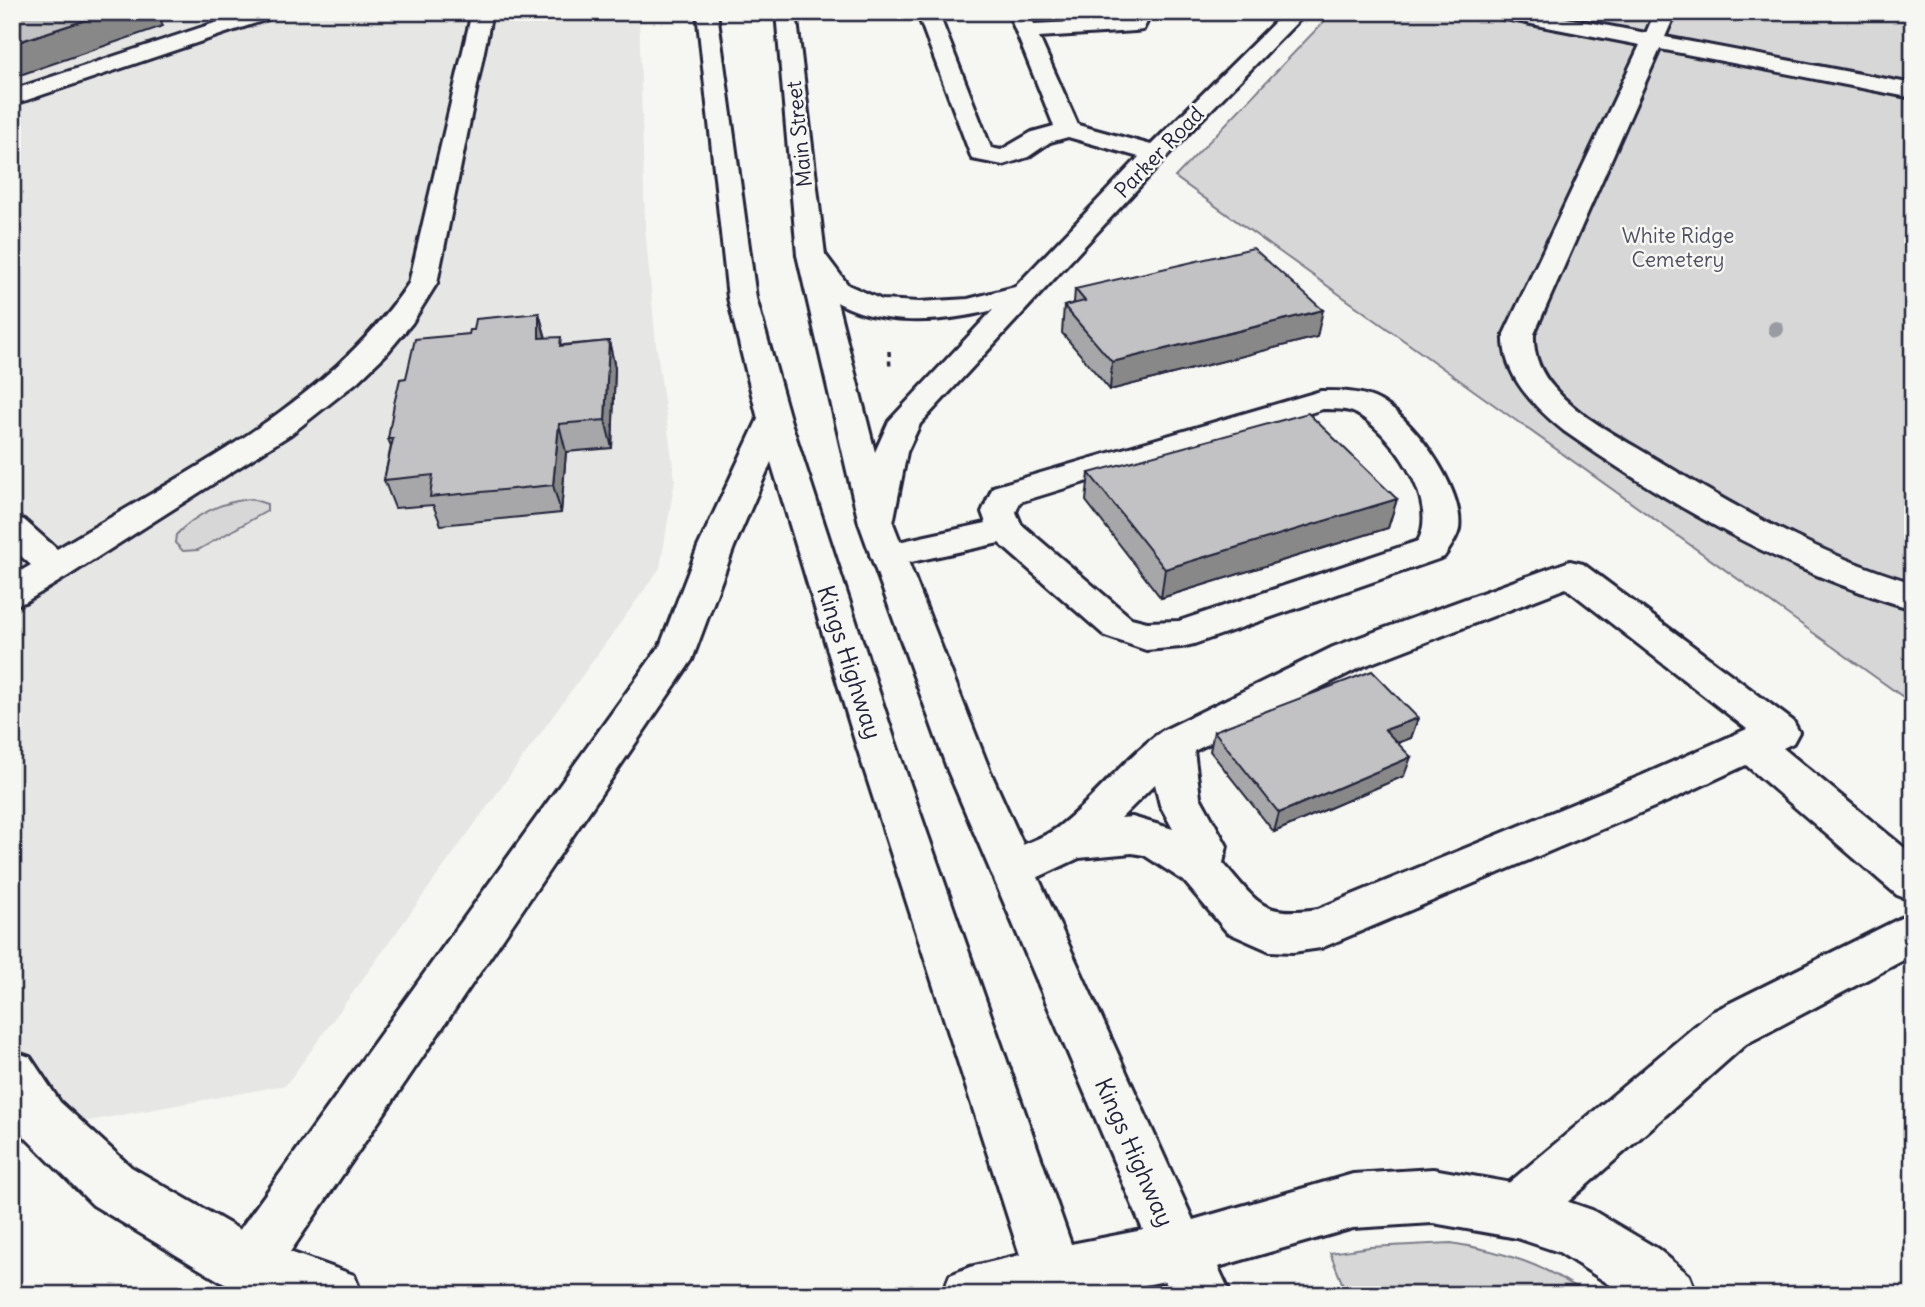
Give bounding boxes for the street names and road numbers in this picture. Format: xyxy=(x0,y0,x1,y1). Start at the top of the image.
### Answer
street label: Main Street xyxy=(780,79,818,189)
street label: Parker Road xyxy=(1109,100,1209,204)
street label: Kings Highway xyxy=(811,581,889,743)
street label: Kings Highway xyxy=(1089,1073,1181,1231)

